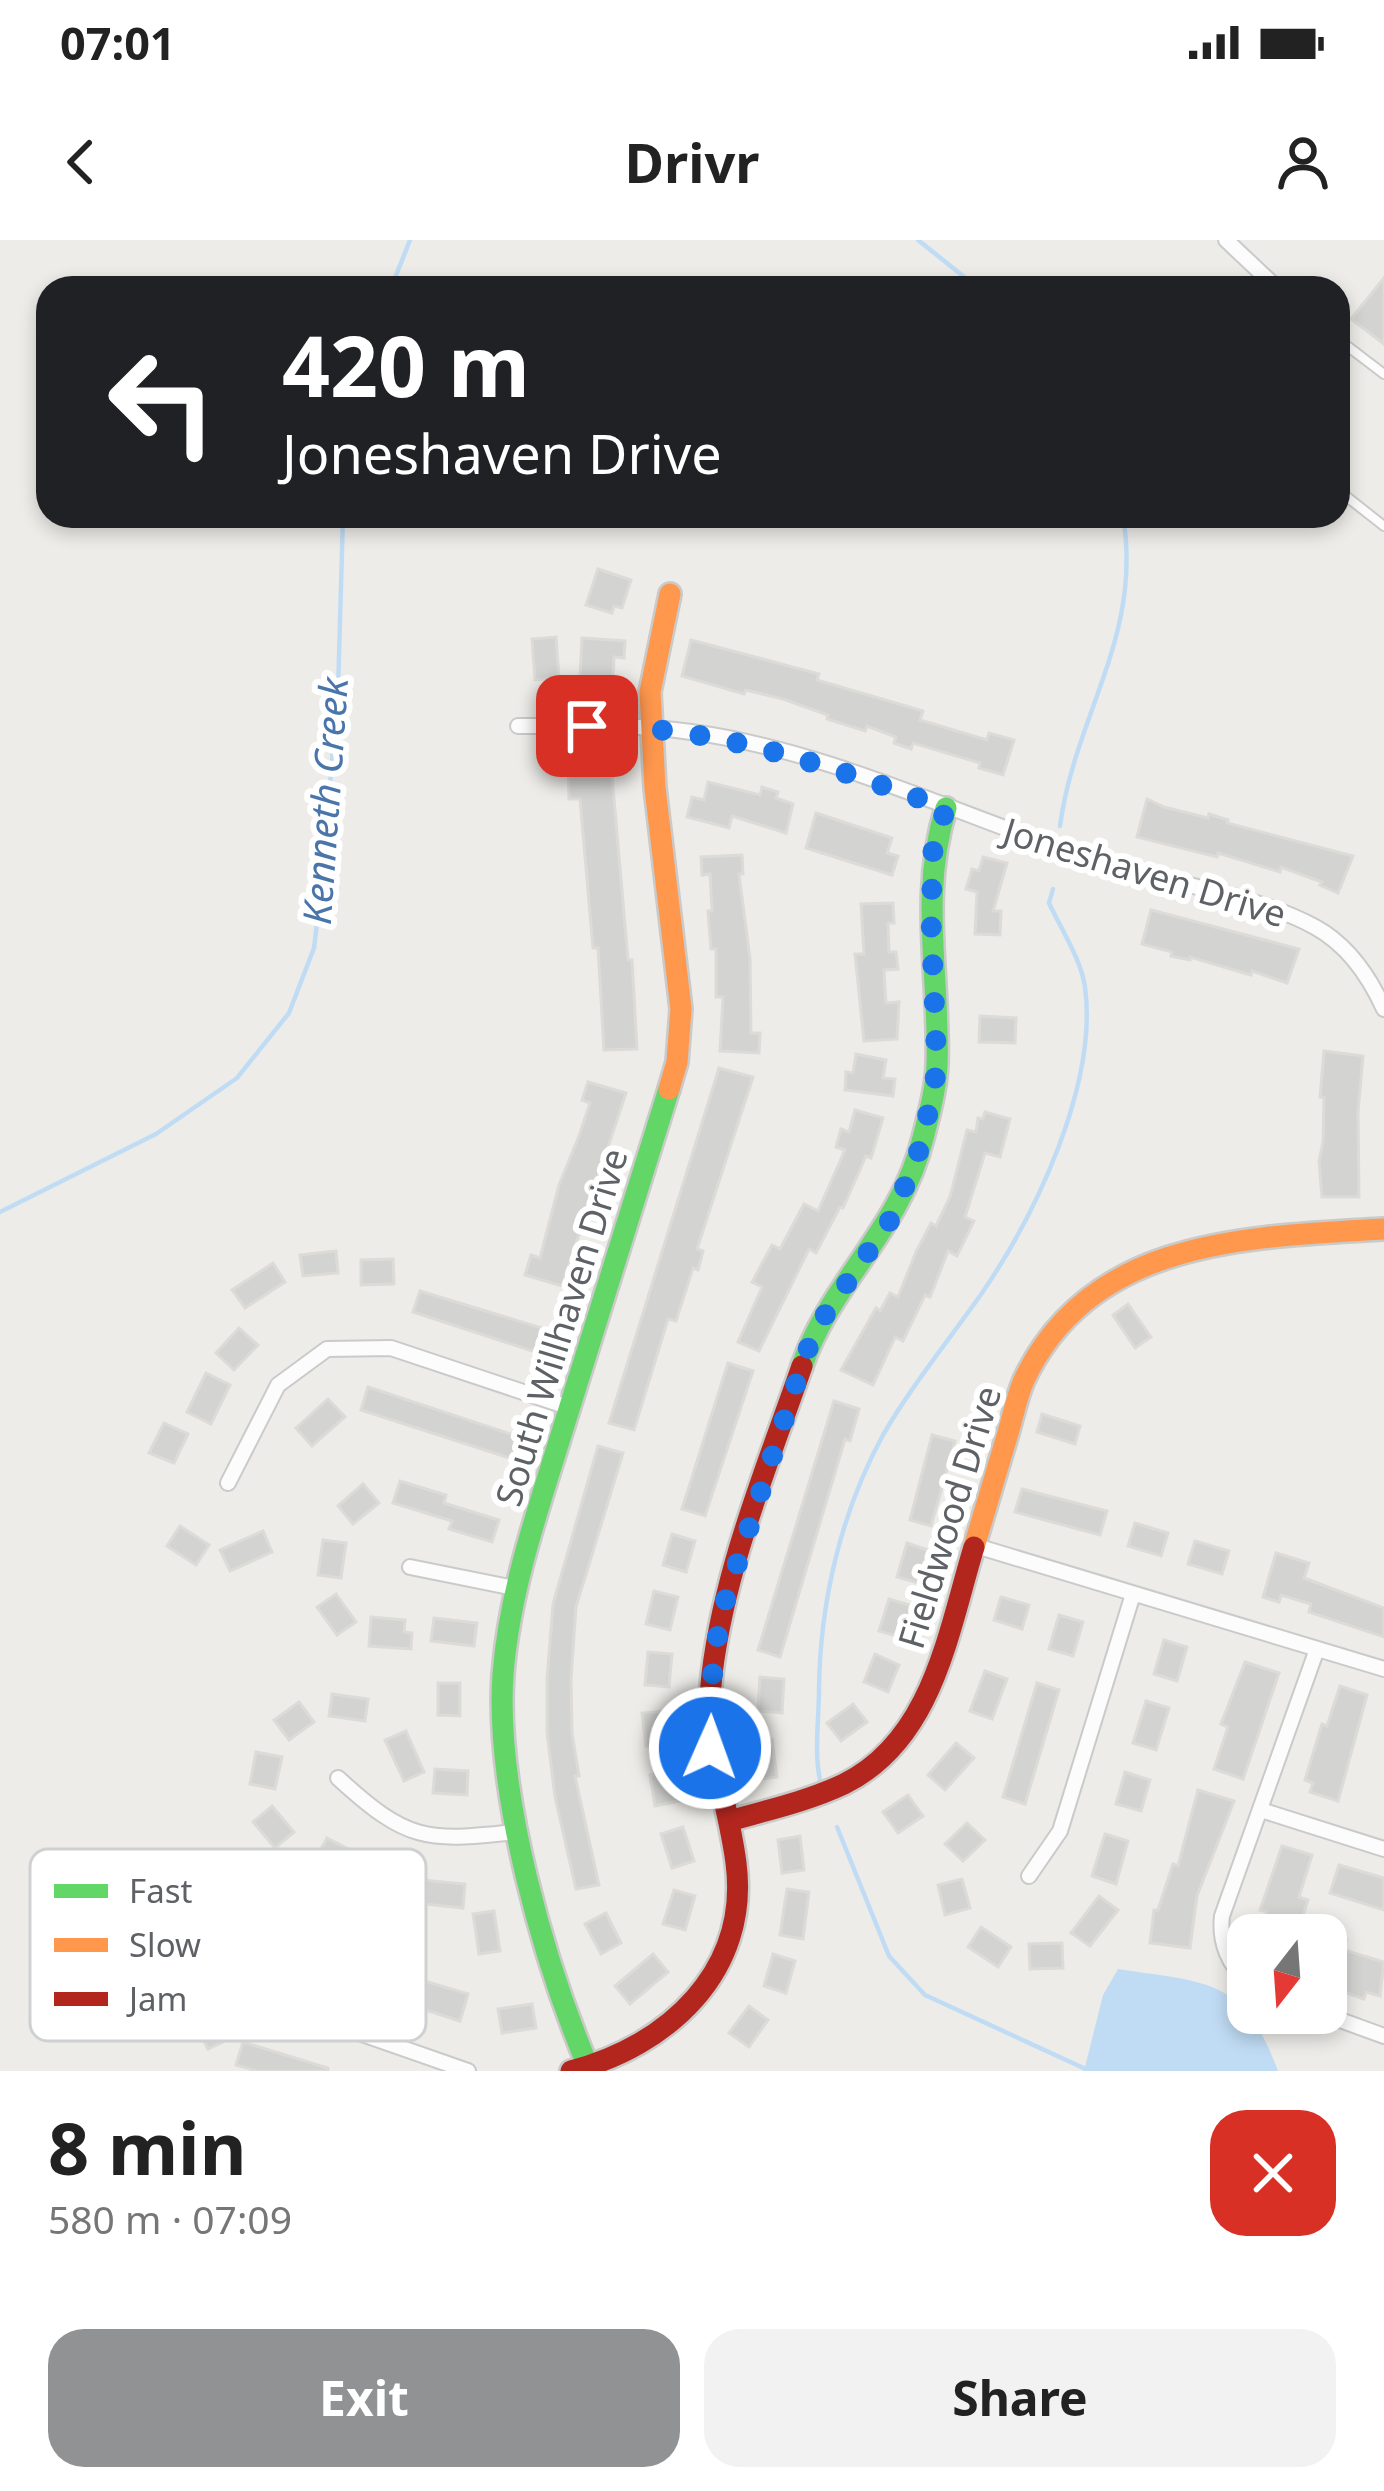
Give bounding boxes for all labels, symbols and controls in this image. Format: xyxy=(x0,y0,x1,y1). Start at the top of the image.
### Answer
text: 07:01 xyxy=(60,12,176,73)
text: Drivr xyxy=(625,125,759,199)
icon: back xyxy=(48,129,114,195)
icon: person xyxy=(1270,129,1336,195)
text: 420 m xyxy=(282,307,530,422)
icon: left xyxy=(84,324,240,480)
text: Joneshaven Drive xyxy=(282,416,722,490)
water label: Kenneth Creek xyxy=(289,674,359,926)
pin xyxy=(536,675,638,777)
icon: arrive xyxy=(554,693,620,759)
street label: Joneshaven Drive xyxy=(995,805,1292,938)
street label: South Willhaven Drive xyxy=(483,1142,639,1512)
street label: Fieldwood Drive xyxy=(886,1380,1012,1654)
position arrow xyxy=(647,1685,773,1811)
legend xyxy=(30,1849,426,2041)
text: Fast xyxy=(129,1868,192,1913)
north arrow xyxy=(1227,1914,1347,2034)
map controls xyxy=(1227,1914,1347,2034)
text: Slow xyxy=(129,1922,201,1967)
text: Jam xyxy=(126,1976,187,2021)
text: 8 min xyxy=(48,2098,246,2196)
button: close xyxy=(1210,2110,1336,2236)
text: 580 m · 07:09 xyxy=(48,2192,292,2245)
button: Exit xyxy=(48,2329,680,2467)
button: Share xyxy=(704,2329,1336,2467)

